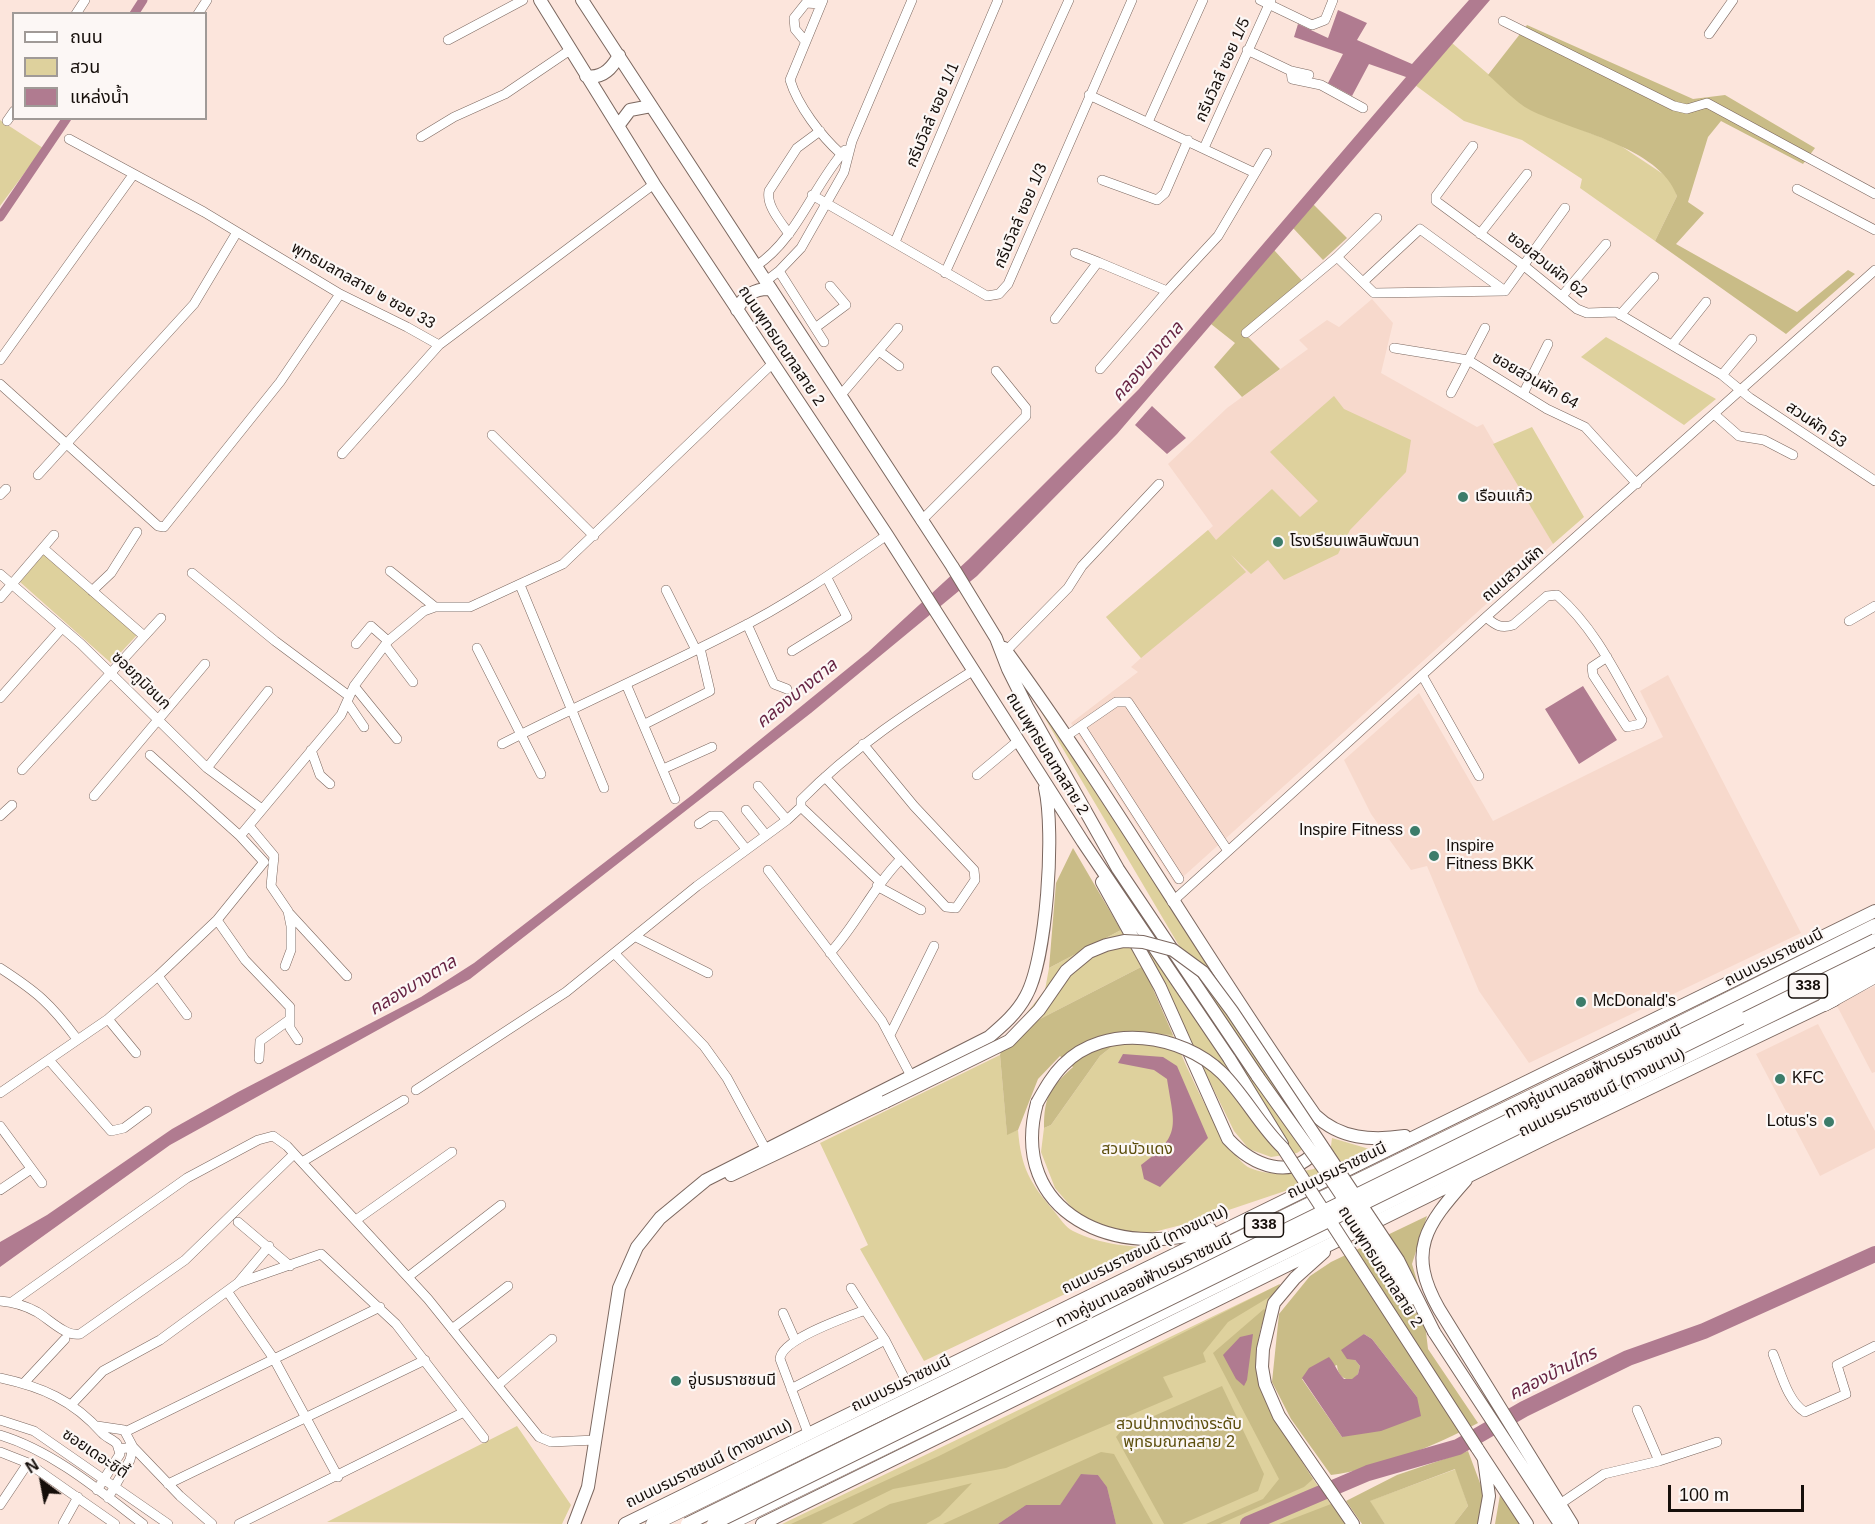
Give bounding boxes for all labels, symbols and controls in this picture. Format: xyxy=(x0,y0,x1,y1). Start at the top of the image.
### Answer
legend xyxy=(12,12,207,120)
street label: กรีนวิลล์ ซอย 1/5 xyxy=(1191,15,1255,125)
text: ถนน xyxy=(70,27,103,47)
text: สวน xyxy=(70,57,100,77)
street label: กรีนวิลล์ ซอย 1/1 xyxy=(902,60,964,170)
text: แหล่งน้ำ xyxy=(70,87,129,107)
street label: กรีนวิลล์ ซอย 1/3 xyxy=(990,161,1052,271)
street label: ซอยสวนผัก 62 xyxy=(1503,228,1591,302)
street label: พุทธมลฑลสาย ๒ ซอย 33 xyxy=(288,238,438,334)
street label: ถนนพุทธมณฑลสาย 2 xyxy=(734,282,828,410)
water label: คลองบางตาล xyxy=(1108,318,1188,406)
street label: ซอยสวนผัก 64 xyxy=(1488,349,1582,413)
street label: สวนผัก 53 xyxy=(1782,398,1850,452)
place label: เรือนแก้ว xyxy=(1475,487,1533,507)
marker: เรือนแก้ว xyxy=(1456,490,1470,504)
place label: โรงเรียนเพลินพัฒนา xyxy=(1290,532,1419,552)
marker: โรงเรียนเพลินพัฒนา xyxy=(1271,535,1285,549)
street label: ถนนสวนผัก xyxy=(1478,542,1548,606)
street label: ซอยภูมิชนก xyxy=(107,648,175,714)
water label: คลองบางตาล xyxy=(752,655,842,733)
street label: ถนนพุทธมณฑลสาย 2 xyxy=(1002,689,1092,819)
place label: Inspire Fitness xyxy=(1299,821,1403,841)
marker: Inspire Fitness xyxy=(1408,824,1422,838)
place label: Inspire Fitness BKK xyxy=(1446,837,1534,875)
marker: Inspire Fitness BKK xyxy=(1427,849,1441,863)
street label: ถนนบรมราชชนนี xyxy=(1721,925,1827,991)
water label: คลองบางตาล xyxy=(365,951,461,1021)
road number: 338 xyxy=(1788,974,1828,998)
place label: McDonald's xyxy=(1593,992,1676,1012)
marker: McDonald's xyxy=(1574,995,1588,1009)
street label: ทางคู่ขนานลอยฟ้าบรมราชชนนี xyxy=(1502,1021,1684,1123)
street label: ถนนบรมราชชนนี (ทางขนาน) xyxy=(1516,1044,1688,1142)
place label: KFC xyxy=(1792,1069,1824,1089)
marker: KFC xyxy=(1773,1072,1787,1086)
place label: Lotus's xyxy=(1767,1112,1817,1132)
marker: Lotus's xyxy=(1822,1115,1836,1129)
street label: ถนนบรมราชชนนี xyxy=(1284,1139,1390,1203)
park label: สวนบัวแดง xyxy=(1101,1140,1173,1160)
street label: ถนนบรมราชชนนี (ทางขนาน) xyxy=(1059,1201,1231,1299)
street label: ถนนพุทธมณฑลสาย 2 xyxy=(1334,1203,1426,1331)
road number: 338 xyxy=(1244,1213,1284,1237)
street label: ทางคู่ขนานลอยฟ้าบรมราชชนนี xyxy=(1053,1230,1235,1332)
water label: คลองบ้านไทร xyxy=(1505,1343,1601,1405)
street label: ถนนบรมราชชนนี xyxy=(848,1352,954,1416)
place label: อู่บรมราชชนนี xyxy=(688,1371,776,1391)
marker: อู่บรมราชชนนี xyxy=(669,1374,683,1388)
street label: ถนนบรมราชชนนี (ทางขนาน) xyxy=(623,1415,795,1513)
park label: สวนป่าทางต่างระดับ พุทธมณฑลสาย 2 xyxy=(1116,1415,1242,1453)
street label: ซอยเดอะซิตี้ xyxy=(58,1425,132,1483)
north arrow xyxy=(12,1452,72,1512)
text: N xyxy=(23,1456,42,1477)
scale bar xyxy=(1671,1473,1808,1511)
text: 100 m xyxy=(1679,1485,1729,1505)

